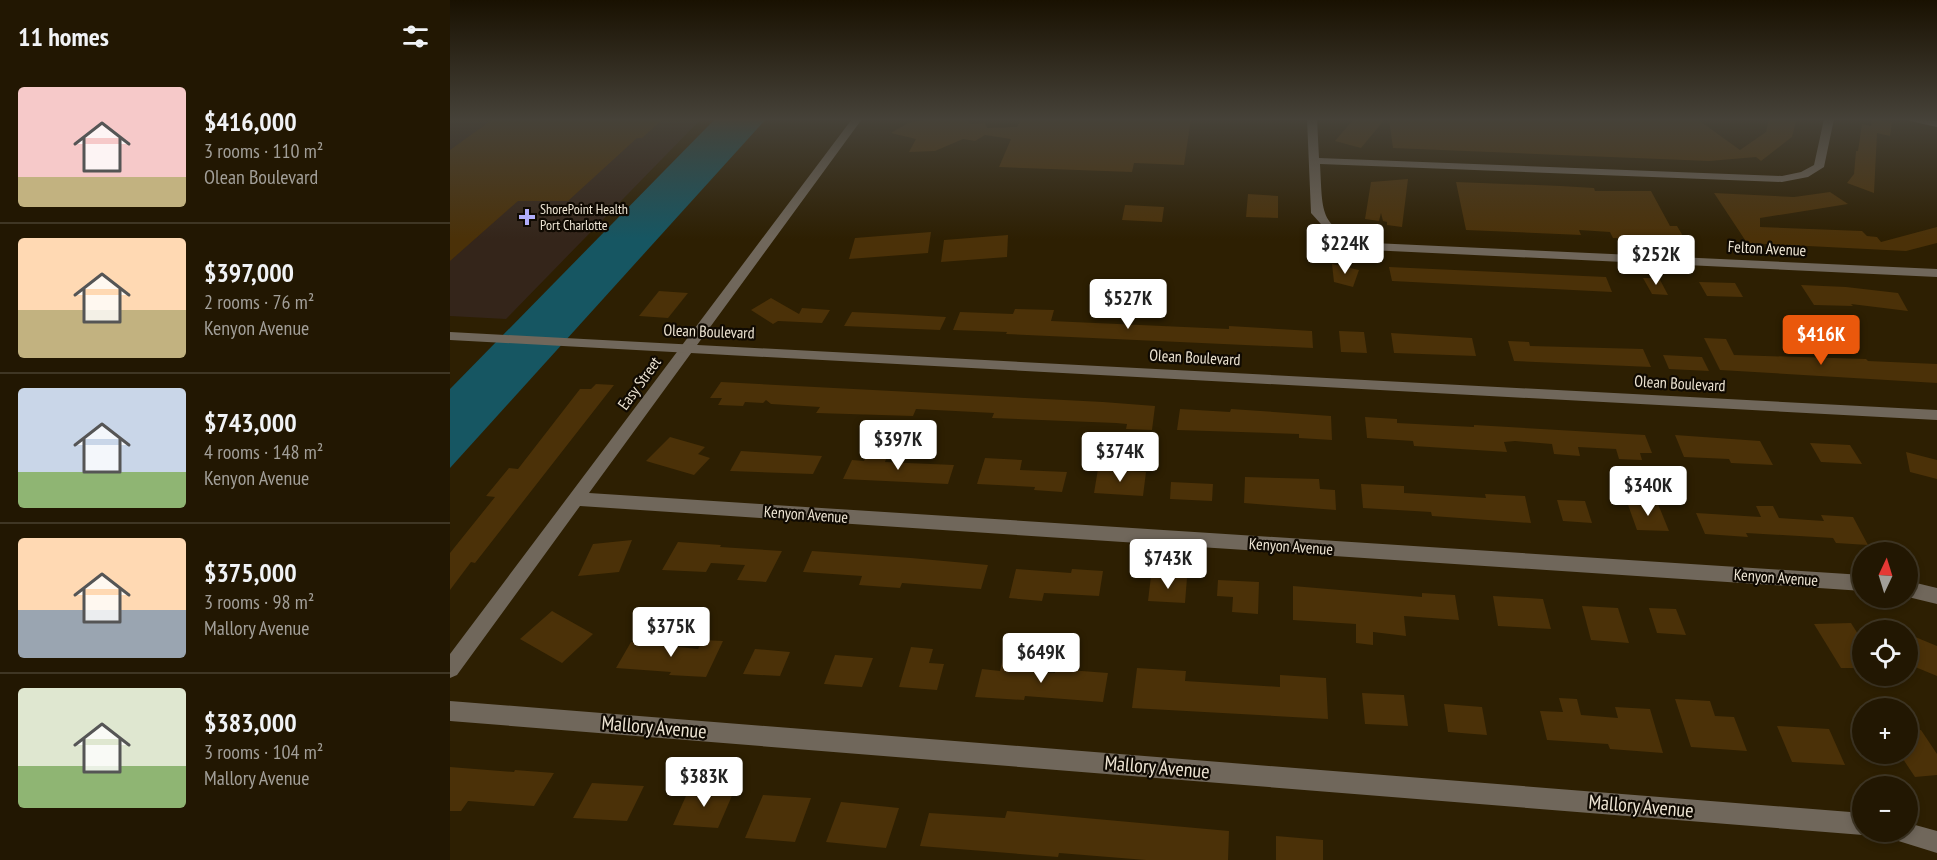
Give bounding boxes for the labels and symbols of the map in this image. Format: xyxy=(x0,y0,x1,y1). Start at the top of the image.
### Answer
place label: ShorePoint Health Port Charlotte xyxy=(540,200,628,234)
marker: ShorePoint Health Port Charlotte xyxy=(518,208,536,226)
pin: $224K xyxy=(1303,224,1387,275)
pin: $252K xyxy=(1614,235,1698,286)
street label: Felton Avenue xyxy=(1727,236,1807,260)
pin: $527K xyxy=(1086,279,1170,330)
pin: $416K xyxy=(1779,315,1863,366)
street label: Olean Boulevard xyxy=(663,319,755,343)
street label: Olean Boulevard xyxy=(1149,345,1241,369)
street label: Easy Street xyxy=(613,352,665,413)
street label: Olean Boulevard xyxy=(1634,371,1726,395)
pin: $397K xyxy=(856,420,940,471)
pin: $374K xyxy=(1078,432,1162,483)
pin: $340K xyxy=(1606,466,1690,517)
street label: Kenyon Avenue xyxy=(763,501,849,527)
street label: Kenyon Avenue xyxy=(1248,533,1334,559)
pin: $743K xyxy=(1126,539,1210,590)
north arrow xyxy=(1852,542,1918,608)
street label: Kenyon Avenue xyxy=(1733,564,1819,590)
pin: $375K xyxy=(629,607,713,658)
pin: $649K xyxy=(999,633,1083,684)
street label: Mallory Avenue xyxy=(600,709,708,745)
street label: Mallory Avenue xyxy=(1103,749,1211,785)
pin: $383K xyxy=(662,757,746,808)
street label: Mallory Avenue xyxy=(1587,788,1695,824)

